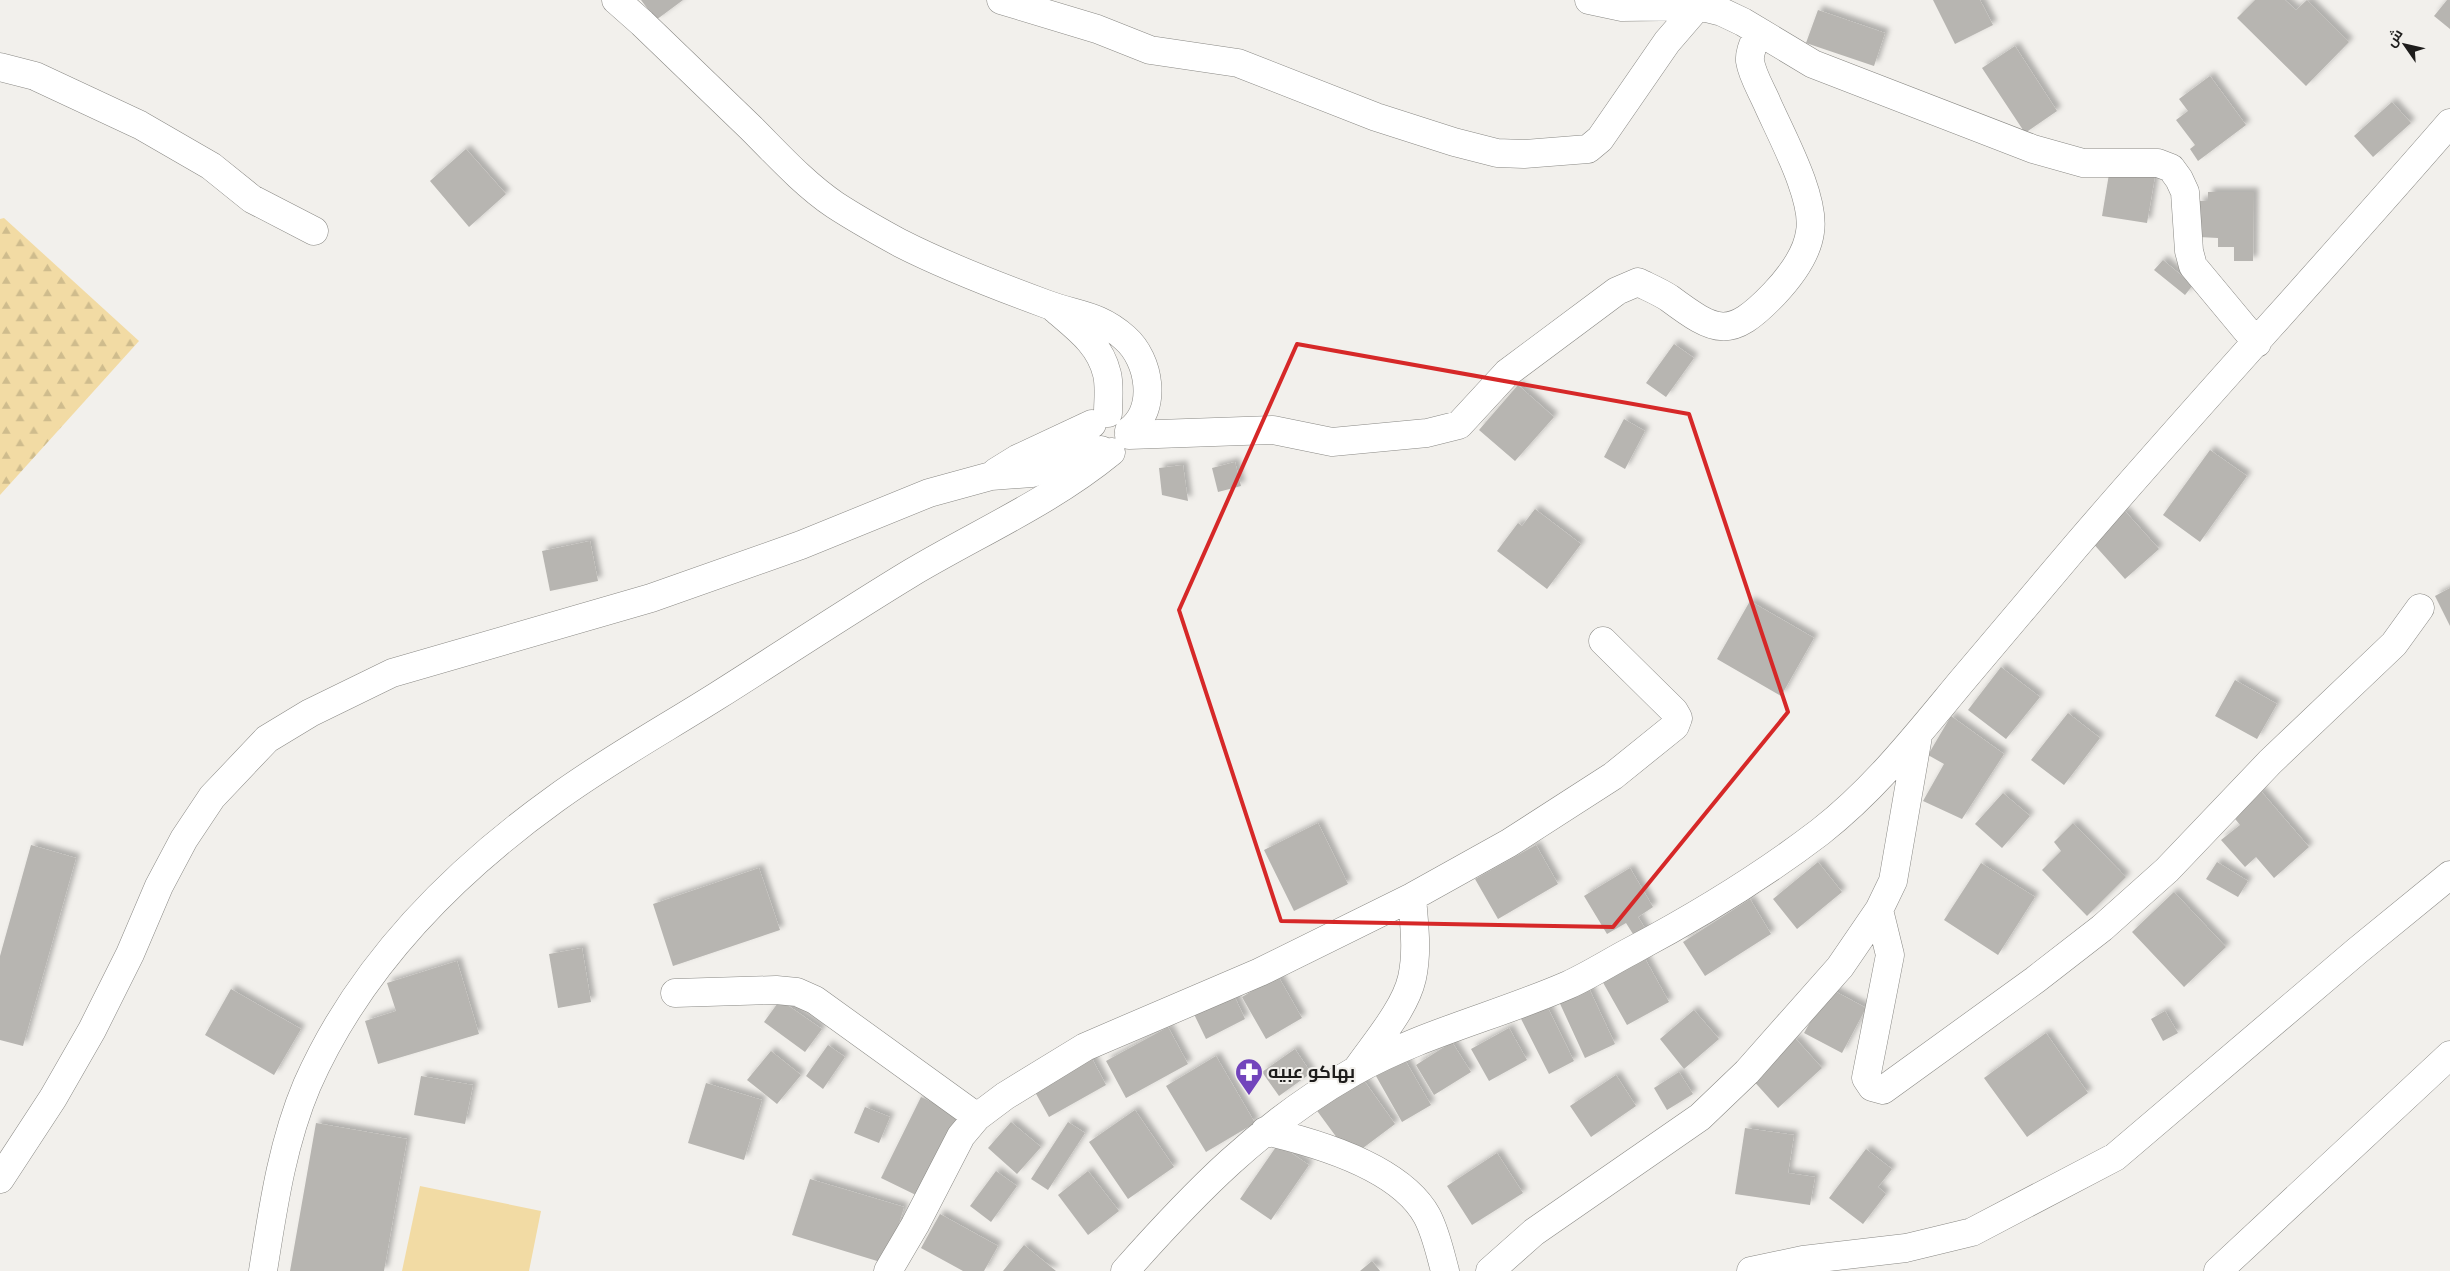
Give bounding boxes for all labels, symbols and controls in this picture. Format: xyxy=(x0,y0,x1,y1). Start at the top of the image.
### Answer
north arrow xyxy=(2380,20,2430,70)
text: ش xyxy=(2381,25,2407,50)
pharmacy icon: بهاكو عبيه xyxy=(1234,1057,1264,1096)
place label: بهاكو عبيه xyxy=(1268,1059,1355,1083)

